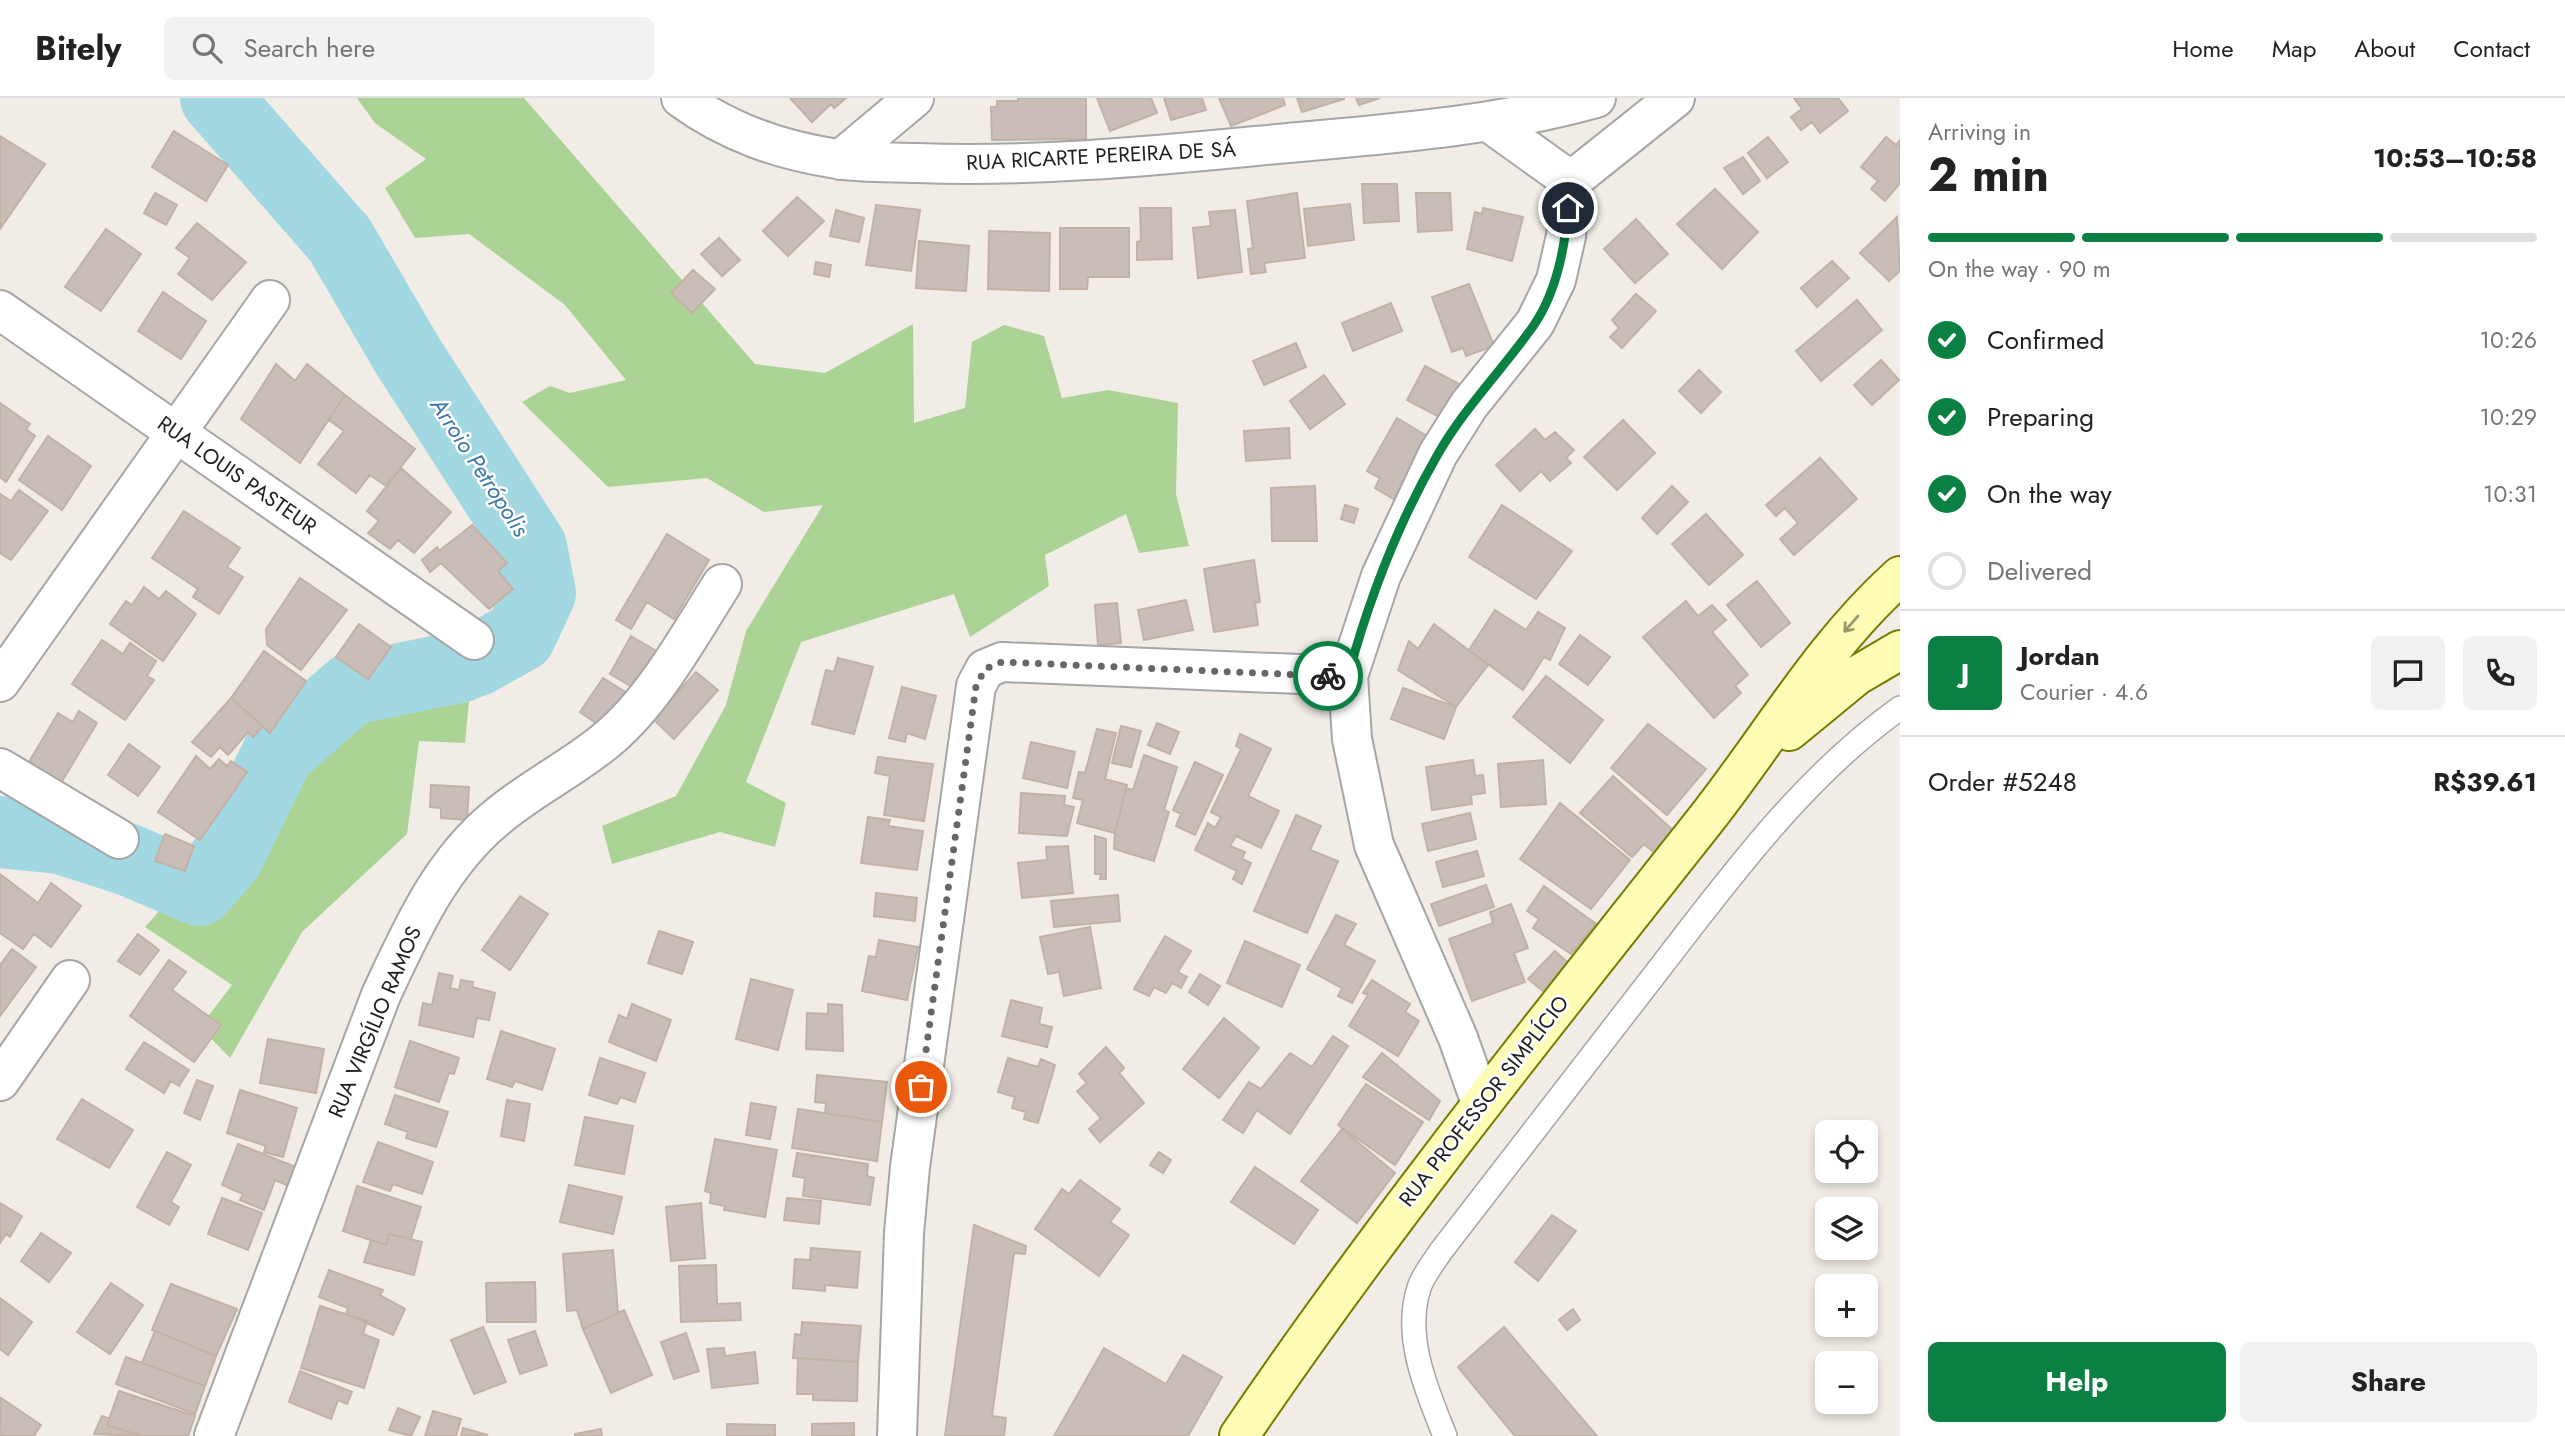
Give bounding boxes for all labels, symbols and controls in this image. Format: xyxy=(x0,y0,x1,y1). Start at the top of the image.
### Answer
search box xyxy=(164,17,654,80)
text: Bitely xyxy=(35,25,122,72)
icon: search xyxy=(188,29,226,67)
text: Search here xyxy=(244,29,375,67)
text: Home xyxy=(2172,31,2234,66)
text: Map xyxy=(2272,31,2316,66)
text: About xyxy=(2354,31,2415,66)
text: Contact xyxy=(2453,31,2530,66)
text: Arriving in xyxy=(1928,115,2031,149)
street label: RUA RICARTE PEREIRA DE SÁ xyxy=(965,134,1237,178)
text: 10:53–10:58 xyxy=(2373,139,2537,177)
text: 2 min xyxy=(1928,142,2049,208)
pin xyxy=(1538,178,1598,238)
icon: home xyxy=(1549,189,1587,227)
text: On the way · 90 m xyxy=(1928,252,2111,286)
icon: check xyxy=(1928,321,1966,359)
text: Confirmed xyxy=(1987,321,2104,359)
text: 10:26 xyxy=(2480,323,2537,357)
water label: Arroio Petrópolis xyxy=(422,390,538,544)
icon: check xyxy=(1928,398,1966,436)
text: Preparing xyxy=(1987,398,2094,436)
text: 10:29 xyxy=(2480,400,2537,434)
street label: RUA LOUIS PASTEUR xyxy=(151,409,323,541)
icon: check xyxy=(1928,475,1966,513)
text: On the way xyxy=(1987,475,2112,513)
text: 10:31 xyxy=(2483,477,2537,511)
text: Delivered xyxy=(1987,552,2092,590)
one-way arrow xyxy=(1843,614,1859,632)
button: chat xyxy=(2371,636,2445,710)
button: phone xyxy=(2463,636,2537,710)
text: Jordan xyxy=(2020,637,2100,675)
courier xyxy=(1293,641,1363,711)
text: J xyxy=(1961,654,1969,692)
icon: bike xyxy=(1309,657,1347,695)
text: Courier · 4.6 xyxy=(2020,675,2148,709)
text: Order #5248 xyxy=(1928,763,2077,801)
text: R$39.61 xyxy=(2433,763,2537,801)
street label: RUA VIRGÍLIO RAMOS xyxy=(321,922,429,1122)
street label: RUA PROFESSOR SIMPLÍCIO xyxy=(1392,989,1576,1213)
pin xyxy=(891,1057,951,1117)
icon: bag xyxy=(902,1068,940,1106)
map controls xyxy=(1815,1120,1878,1414)
button: locate xyxy=(1815,1120,1878,1183)
button: layers xyxy=(1815,1197,1878,1260)
button: + xyxy=(1815,1274,1878,1337)
button: Help xyxy=(1928,1342,2226,1422)
button: Share xyxy=(2240,1342,2537,1422)
button: − xyxy=(1815,1351,1878,1414)

